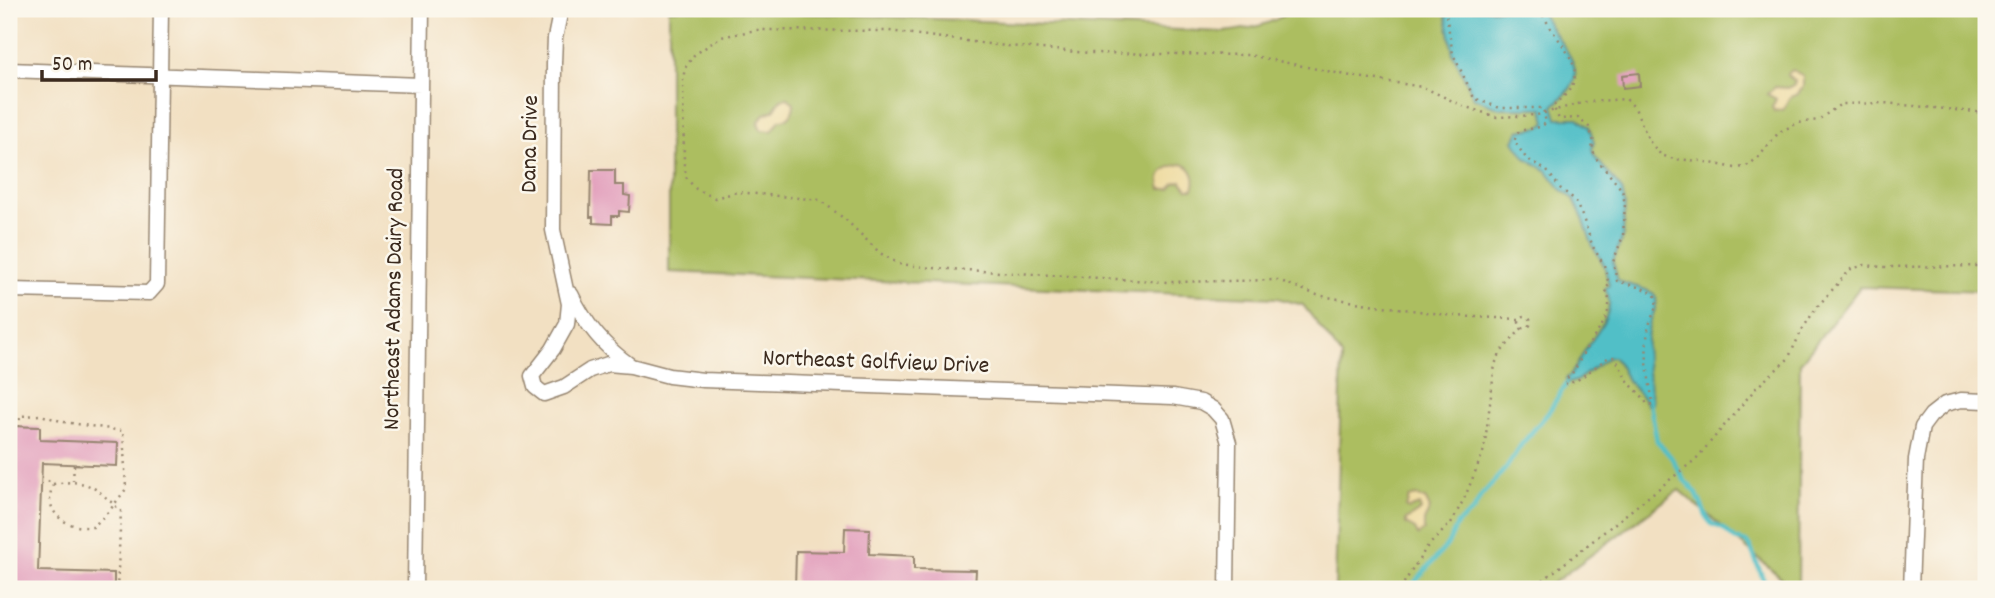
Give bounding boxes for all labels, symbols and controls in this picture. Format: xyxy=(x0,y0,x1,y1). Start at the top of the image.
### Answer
scale bar xyxy=(42,38,156,82)
text: 50 m xyxy=(52,51,92,81)
street label: Dana Drive xyxy=(513,95,549,193)
street label: Northeast Adams Dairy Road xyxy=(376,168,414,430)
street label: Northeast Golfview Drive xyxy=(762,342,990,384)

